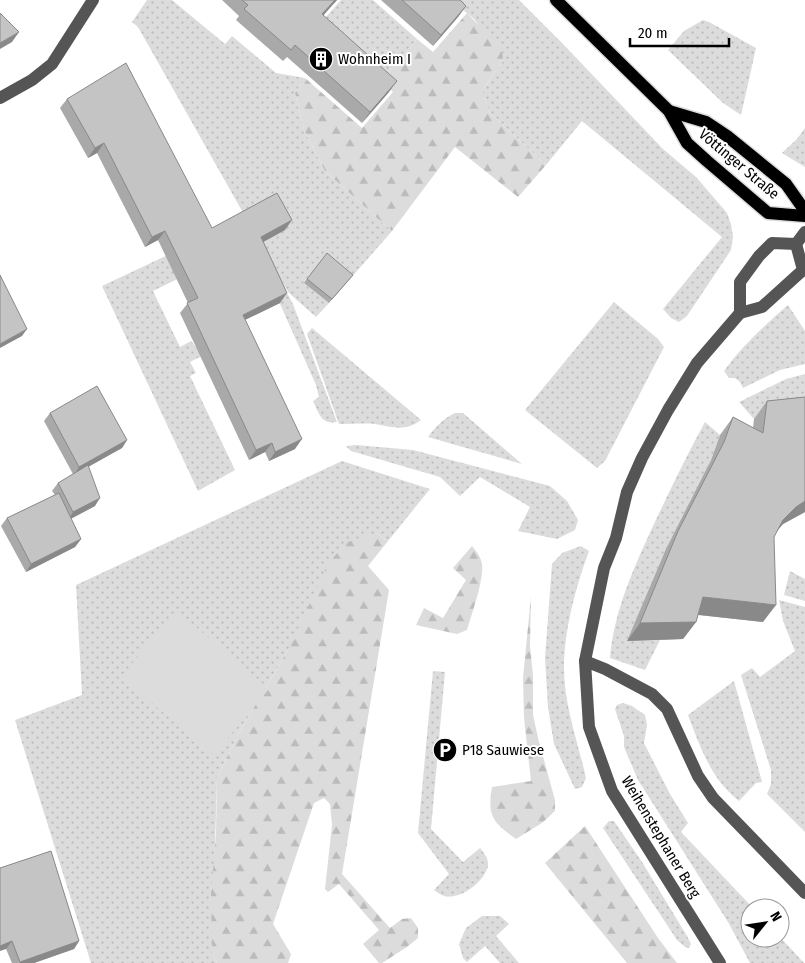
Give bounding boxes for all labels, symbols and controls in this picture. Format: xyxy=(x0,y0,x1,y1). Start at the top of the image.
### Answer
scale bar xyxy=(630,15,729,47)
text: 20 m xyxy=(638,24,668,42)
building icon: Wohnheim I xyxy=(308,46,334,72)
place label: Wohnheim I xyxy=(338,50,411,68)
street label: Vöttinger Straße xyxy=(695,125,783,203)
parking icon: P18 Sauwiese xyxy=(432,737,458,763)
place label: P18 Sauwiese xyxy=(462,741,544,759)
street label: Weihenstephaner Berg xyxy=(617,773,705,901)
north arrow xyxy=(740,898,790,948)
text: N xyxy=(766,909,785,925)

